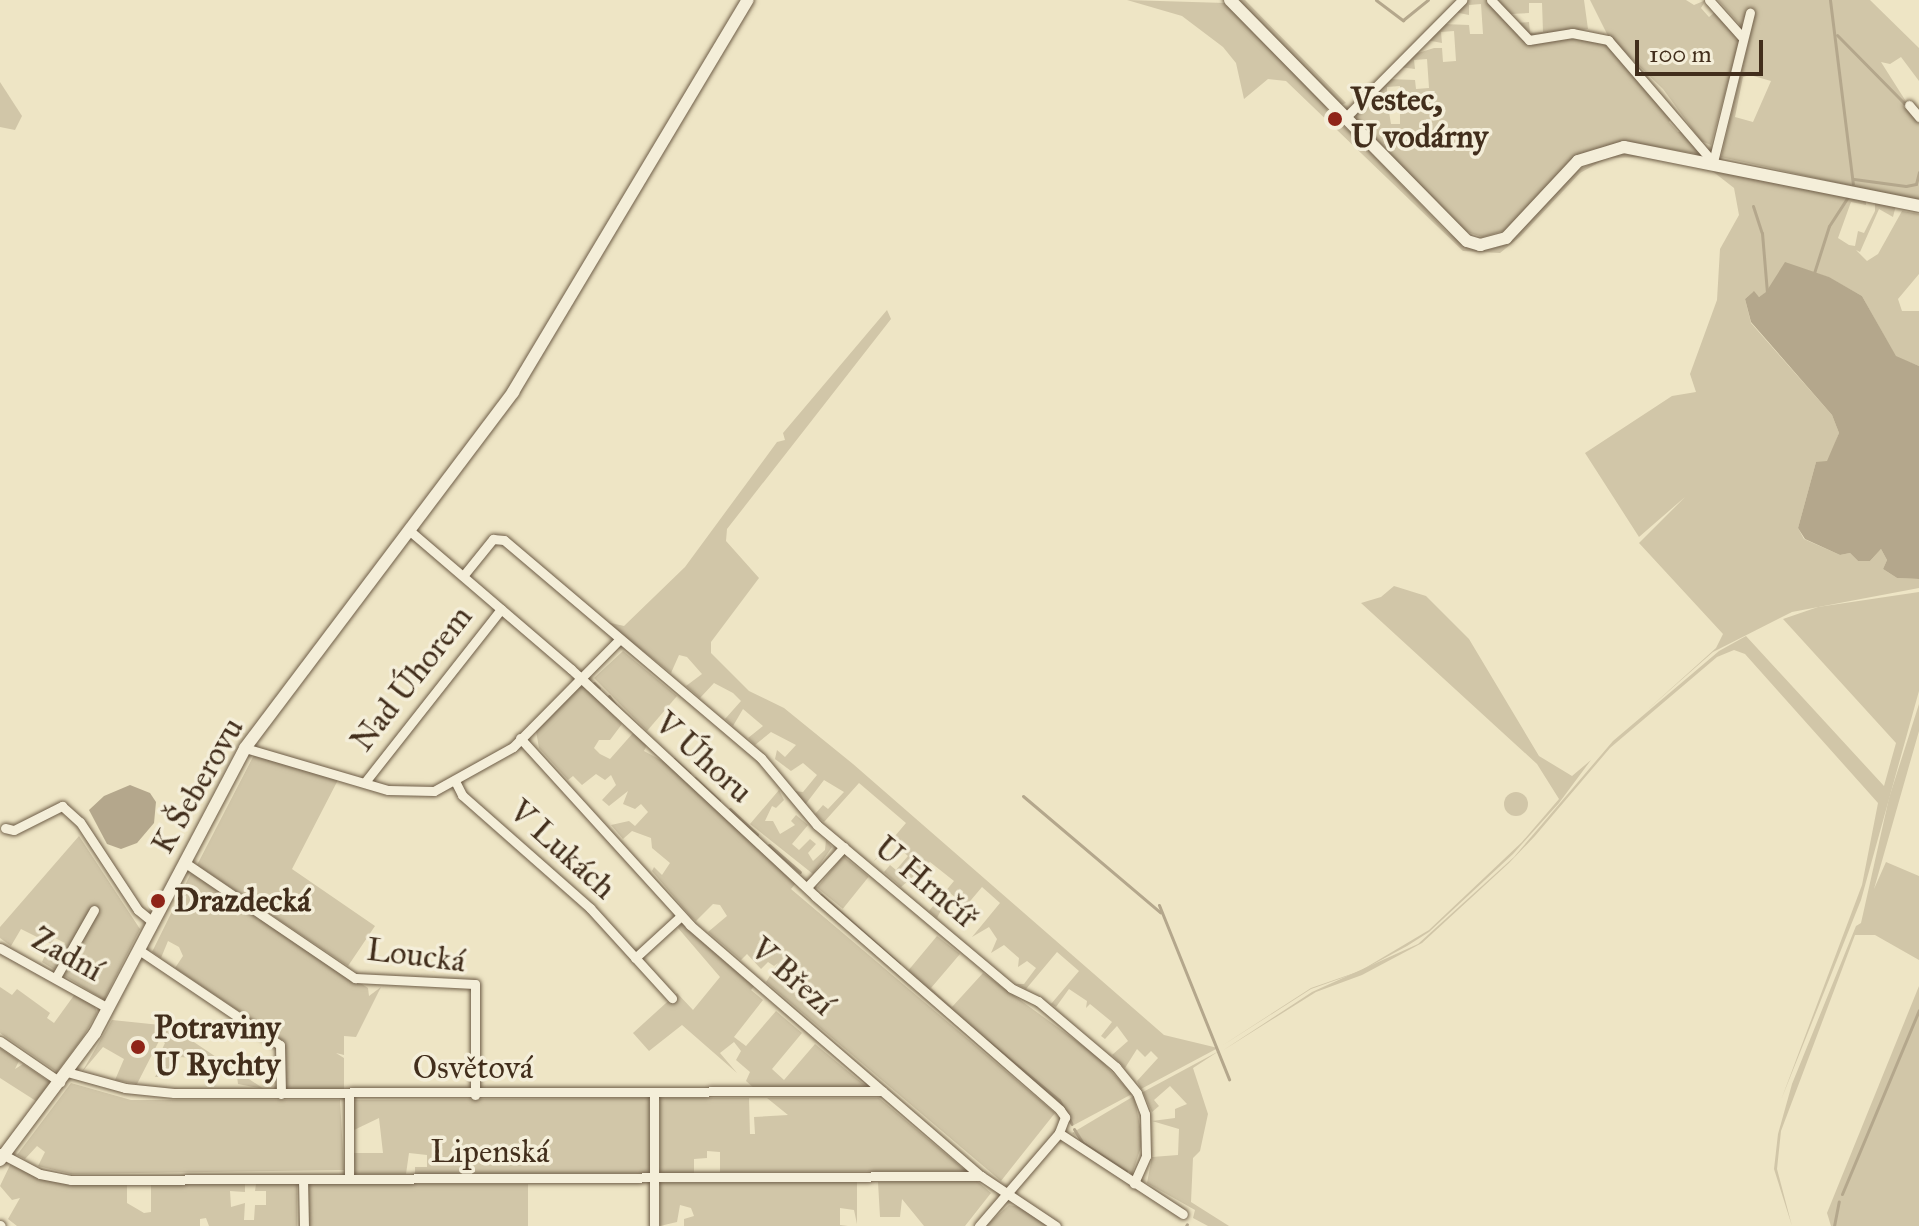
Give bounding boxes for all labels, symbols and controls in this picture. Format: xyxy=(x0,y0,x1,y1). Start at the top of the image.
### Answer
scale bar xyxy=(1639,24,1767,74)
text: 100 m xyxy=(1649,39,1712,69)
place label: Vestec, U vodárny xyxy=(1351,82,1488,157)
marker: Vestec, U vodárny xyxy=(1326,110,1344,128)
street label: Nad Úhorem xyxy=(343,599,481,759)
street label: V Úhoru xyxy=(646,704,760,812)
street label: K Šeberovu xyxy=(144,711,252,861)
street label: V Lukách xyxy=(501,792,623,908)
street label: U Hrnčíř xyxy=(866,829,986,937)
place label: Drazdecká xyxy=(174,882,311,920)
marker: Drazdecká xyxy=(149,892,167,910)
street label: Zadní xyxy=(25,920,109,990)
street label: V Březí xyxy=(742,930,842,1024)
street label: Loucká xyxy=(365,931,467,981)
place label: Potraviny U Rychty xyxy=(154,1010,280,1085)
marker: Potraviny U Rychty xyxy=(129,1038,147,1056)
street label: Osvětová xyxy=(413,1049,533,1087)
street label: Lipenská xyxy=(430,1133,550,1171)

